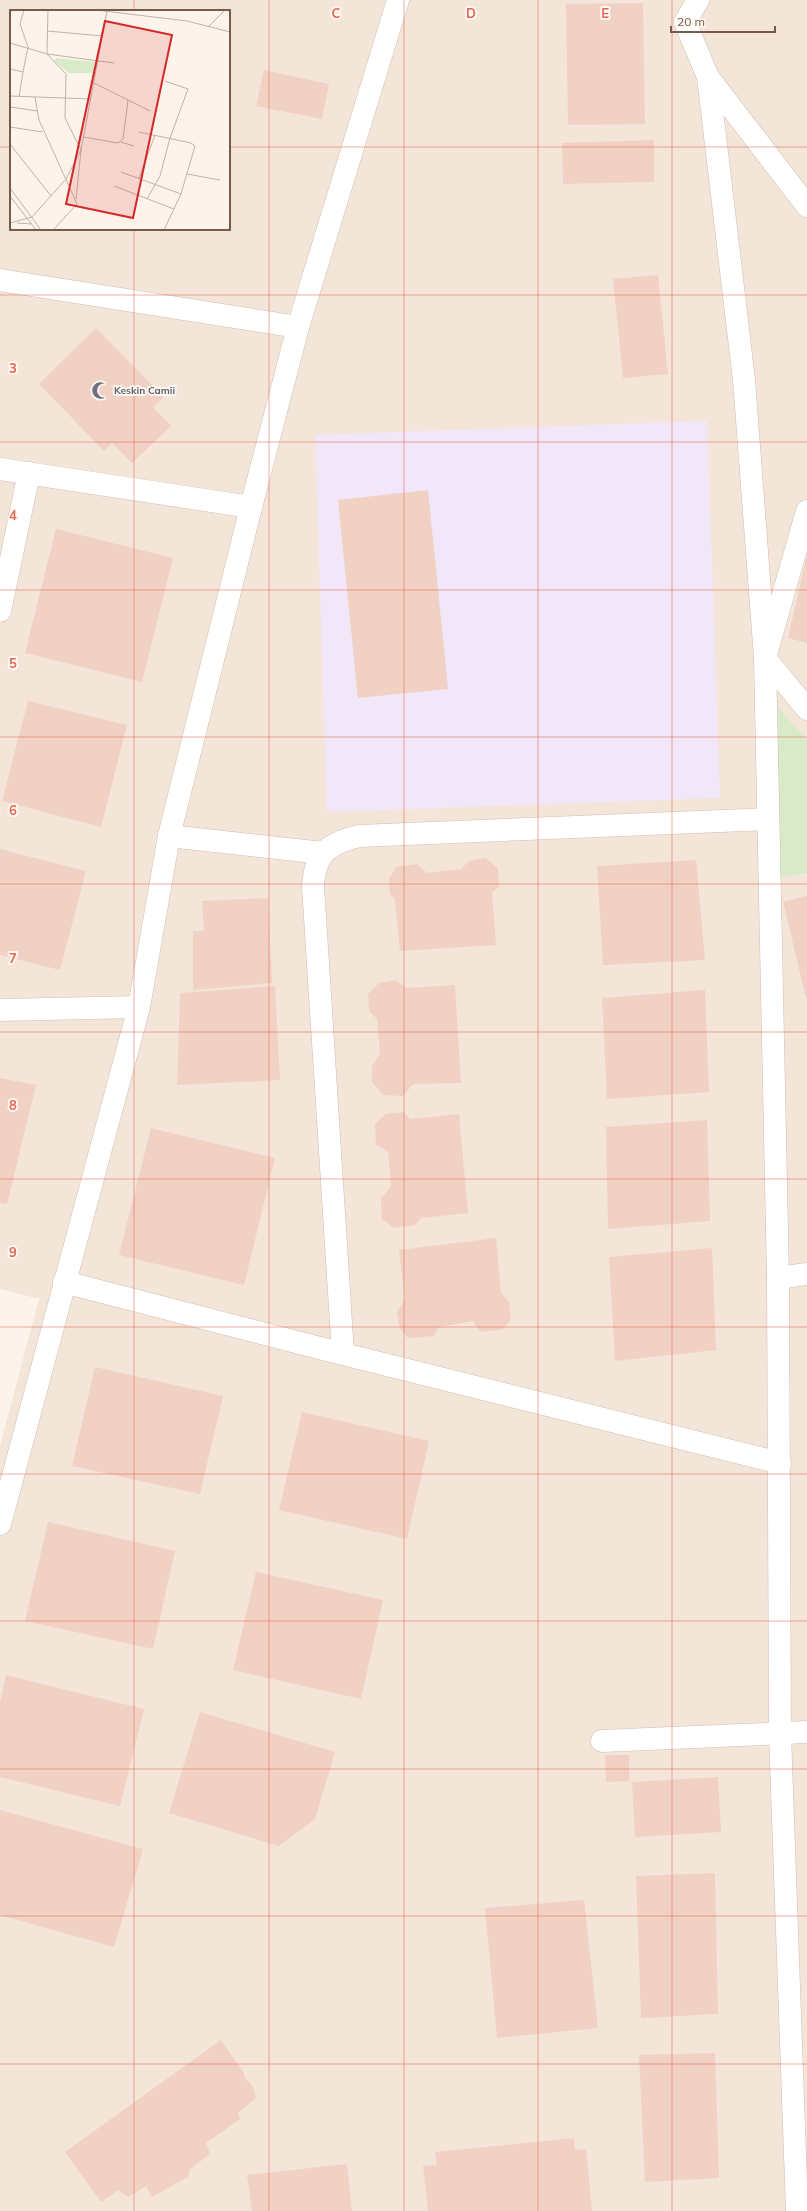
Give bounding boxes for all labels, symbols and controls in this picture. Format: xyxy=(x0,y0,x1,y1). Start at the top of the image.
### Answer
text: C xyxy=(332,5,341,21)
text: D xyxy=(466,5,476,21)
text: E xyxy=(601,5,609,21)
scale bar xyxy=(671,8,775,34)
inset map xyxy=(10,10,230,230)
text: 20 m xyxy=(677,14,705,29)
text: 3 xyxy=(9,360,17,376)
mosque icon: Keskin Camii xyxy=(91,380,111,400)
place label: Keskin Camii xyxy=(114,384,175,397)
text: 4 xyxy=(9,507,17,523)
text: 5 xyxy=(9,655,17,671)
text: 6 xyxy=(9,802,17,818)
text: 7 xyxy=(9,950,17,966)
text: 8 xyxy=(9,1097,17,1113)
text: 9 xyxy=(9,1244,17,1260)

